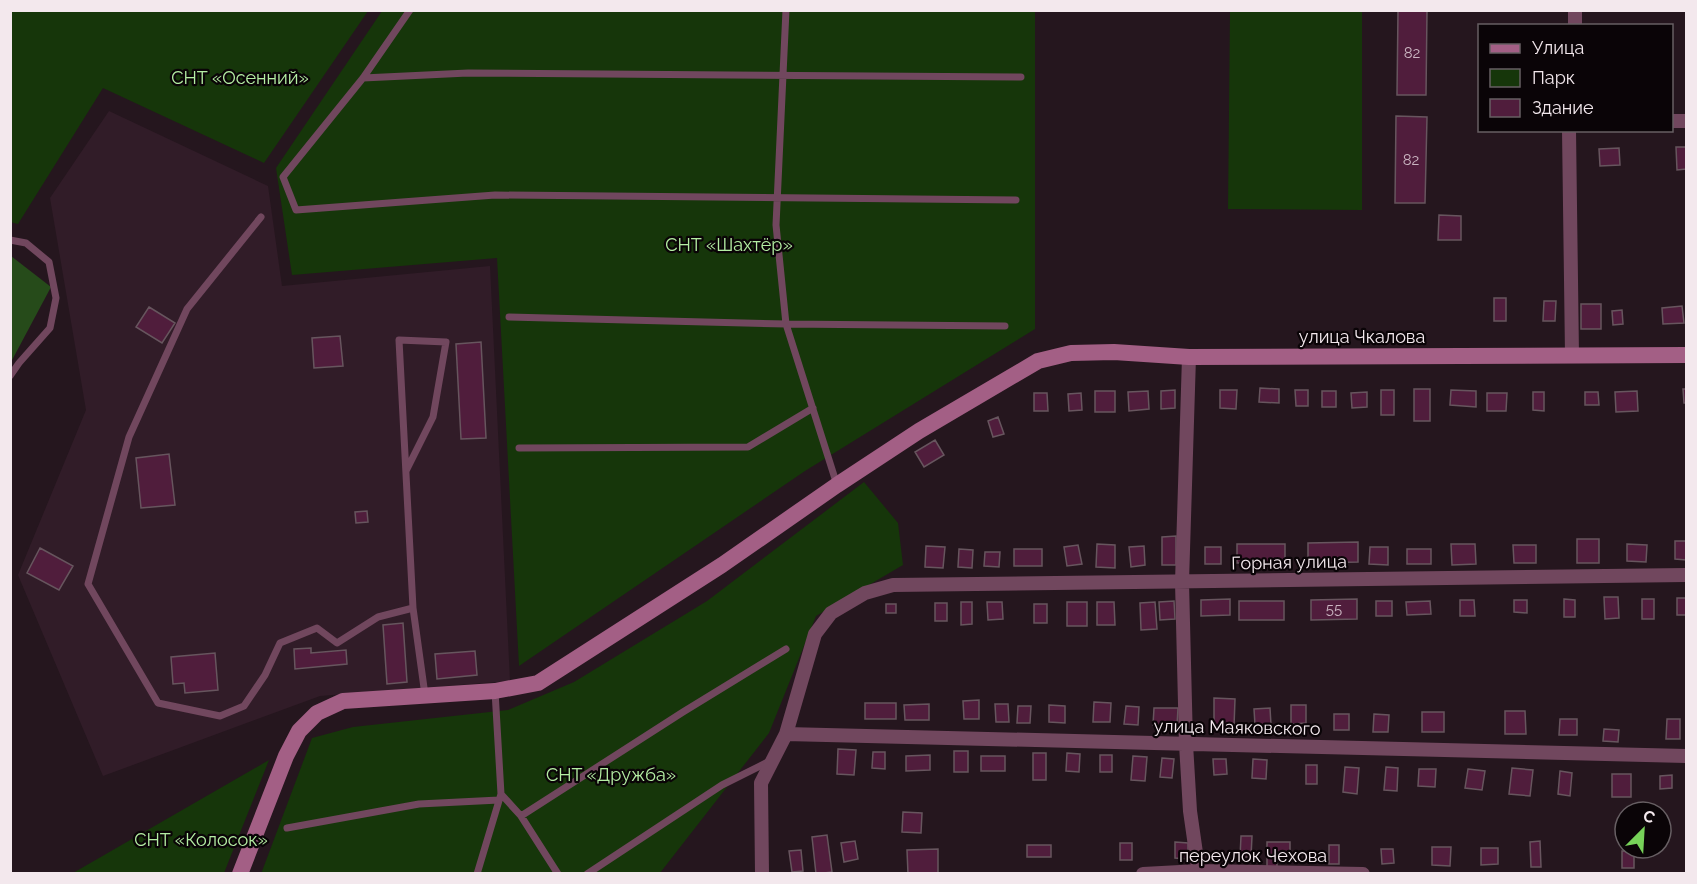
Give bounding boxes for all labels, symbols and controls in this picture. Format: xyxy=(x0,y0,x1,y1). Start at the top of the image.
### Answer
legend xyxy=(1478,24,1673,132)
text: Улица xyxy=(1532,37,1584,58)
house number: 82 xyxy=(1404,44,1421,62)
park label: СНТ «Осенний» xyxy=(171,67,309,88)
text: Парк xyxy=(1532,67,1575,88)
text: Здание xyxy=(1532,97,1594,118)
house number: 82 xyxy=(1403,151,1420,169)
park label: СНТ «Шахтёр» xyxy=(665,234,793,255)
street label: улица Чкалова xyxy=(1299,326,1425,347)
street label: Горная улица xyxy=(1231,550,1347,574)
house number: 55 xyxy=(1326,600,1342,618)
street label: улица Маяковского xyxy=(1153,715,1321,739)
park label: СНТ «Дружба» xyxy=(546,764,676,785)
north arrow xyxy=(1613,800,1673,860)
text: С xyxy=(1640,806,1658,828)
park label: СНТ «Колосок» xyxy=(134,829,268,850)
street label: переулок Чехова xyxy=(1179,845,1327,866)

